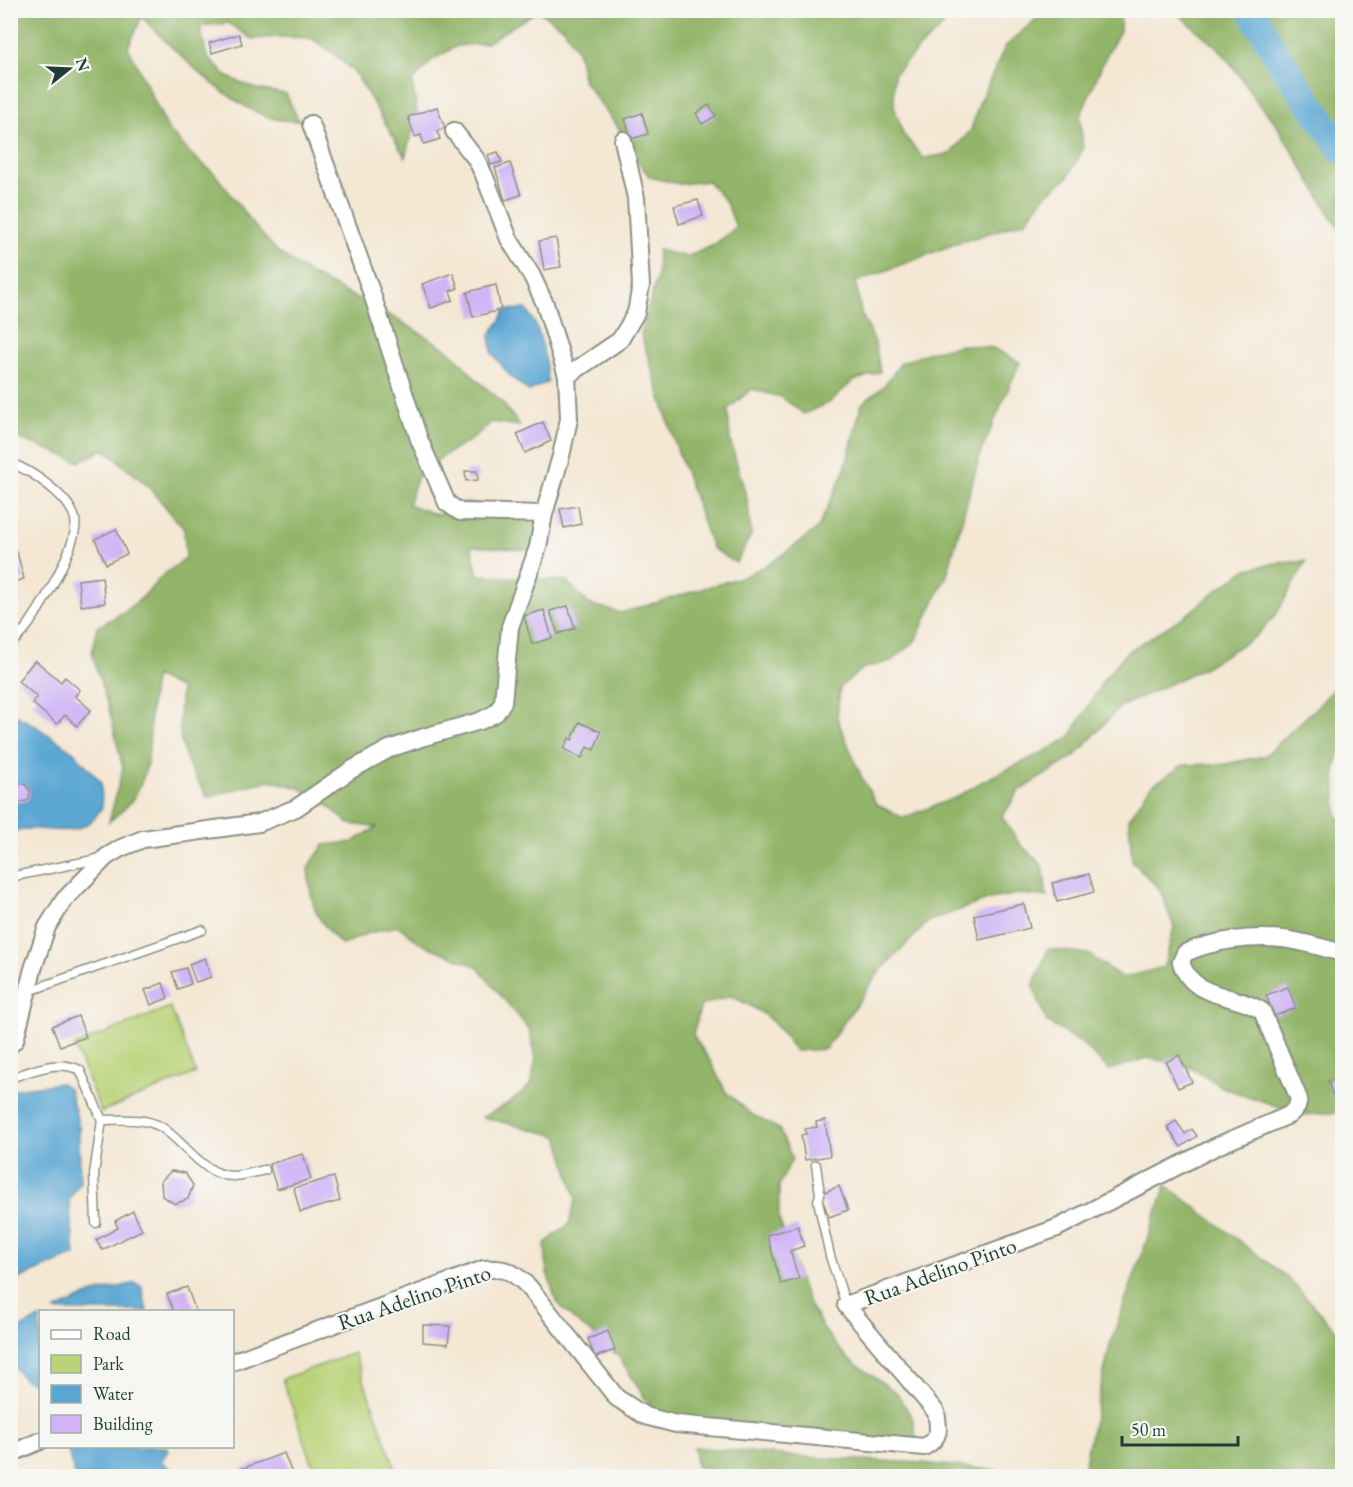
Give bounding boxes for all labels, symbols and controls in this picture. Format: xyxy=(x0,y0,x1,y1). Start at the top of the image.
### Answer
north arrow xyxy=(39,39,99,99)
text: N xyxy=(71,55,95,74)
street label: Rua Adelino Pinto xyxy=(860,1230,1020,1312)
street label: Rua Adelino Pinto xyxy=(334,1258,495,1337)
legend xyxy=(39,1310,234,1448)
text: Road xyxy=(93,1322,132,1345)
text: Park xyxy=(93,1352,124,1375)
text: Water xyxy=(93,1382,134,1405)
scale bar xyxy=(1122,1409,1238,1447)
text: Building xyxy=(93,1412,153,1435)
text: 50 m xyxy=(1131,1418,1166,1441)

